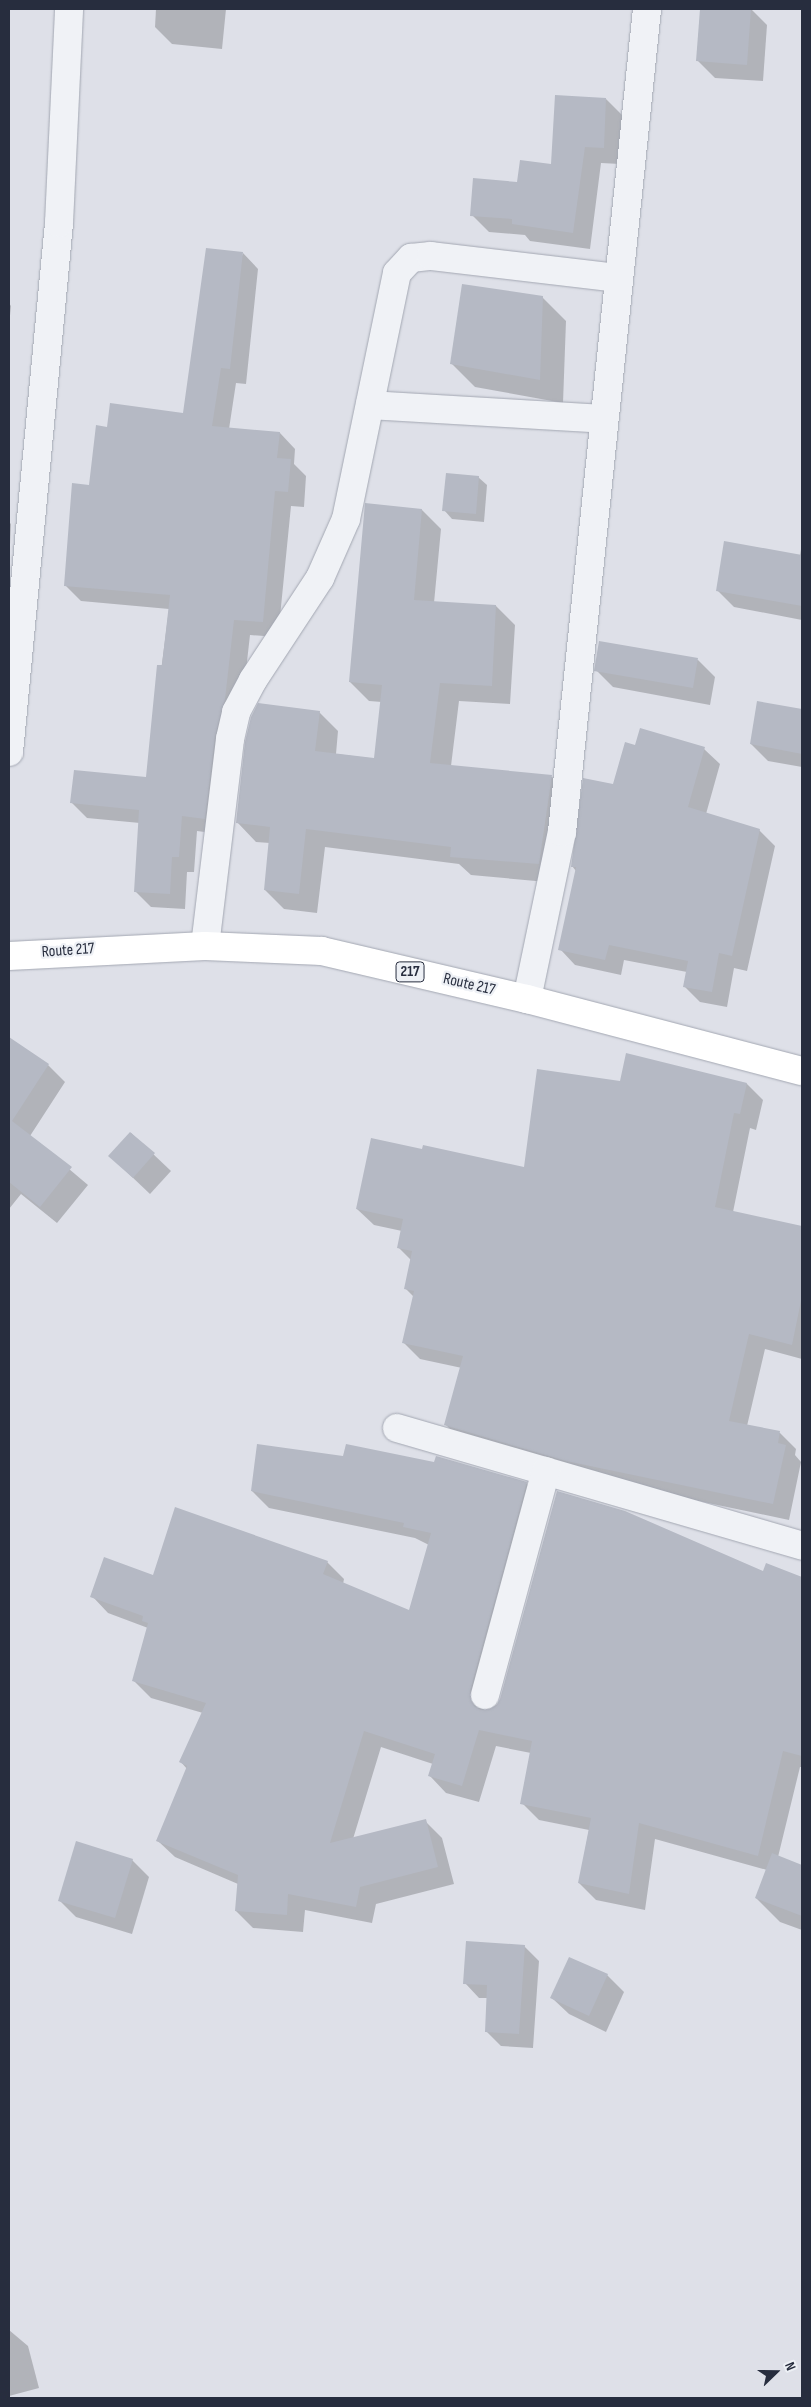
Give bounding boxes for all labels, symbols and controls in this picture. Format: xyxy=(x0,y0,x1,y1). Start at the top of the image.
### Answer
street label: Route 217 xyxy=(41,940,95,962)
road number: 217 xyxy=(395,960,425,984)
street label: Route 217 xyxy=(441,970,497,1000)
north arrow xyxy=(751,2347,801,2397)
text: N xyxy=(781,2360,800,2373)

